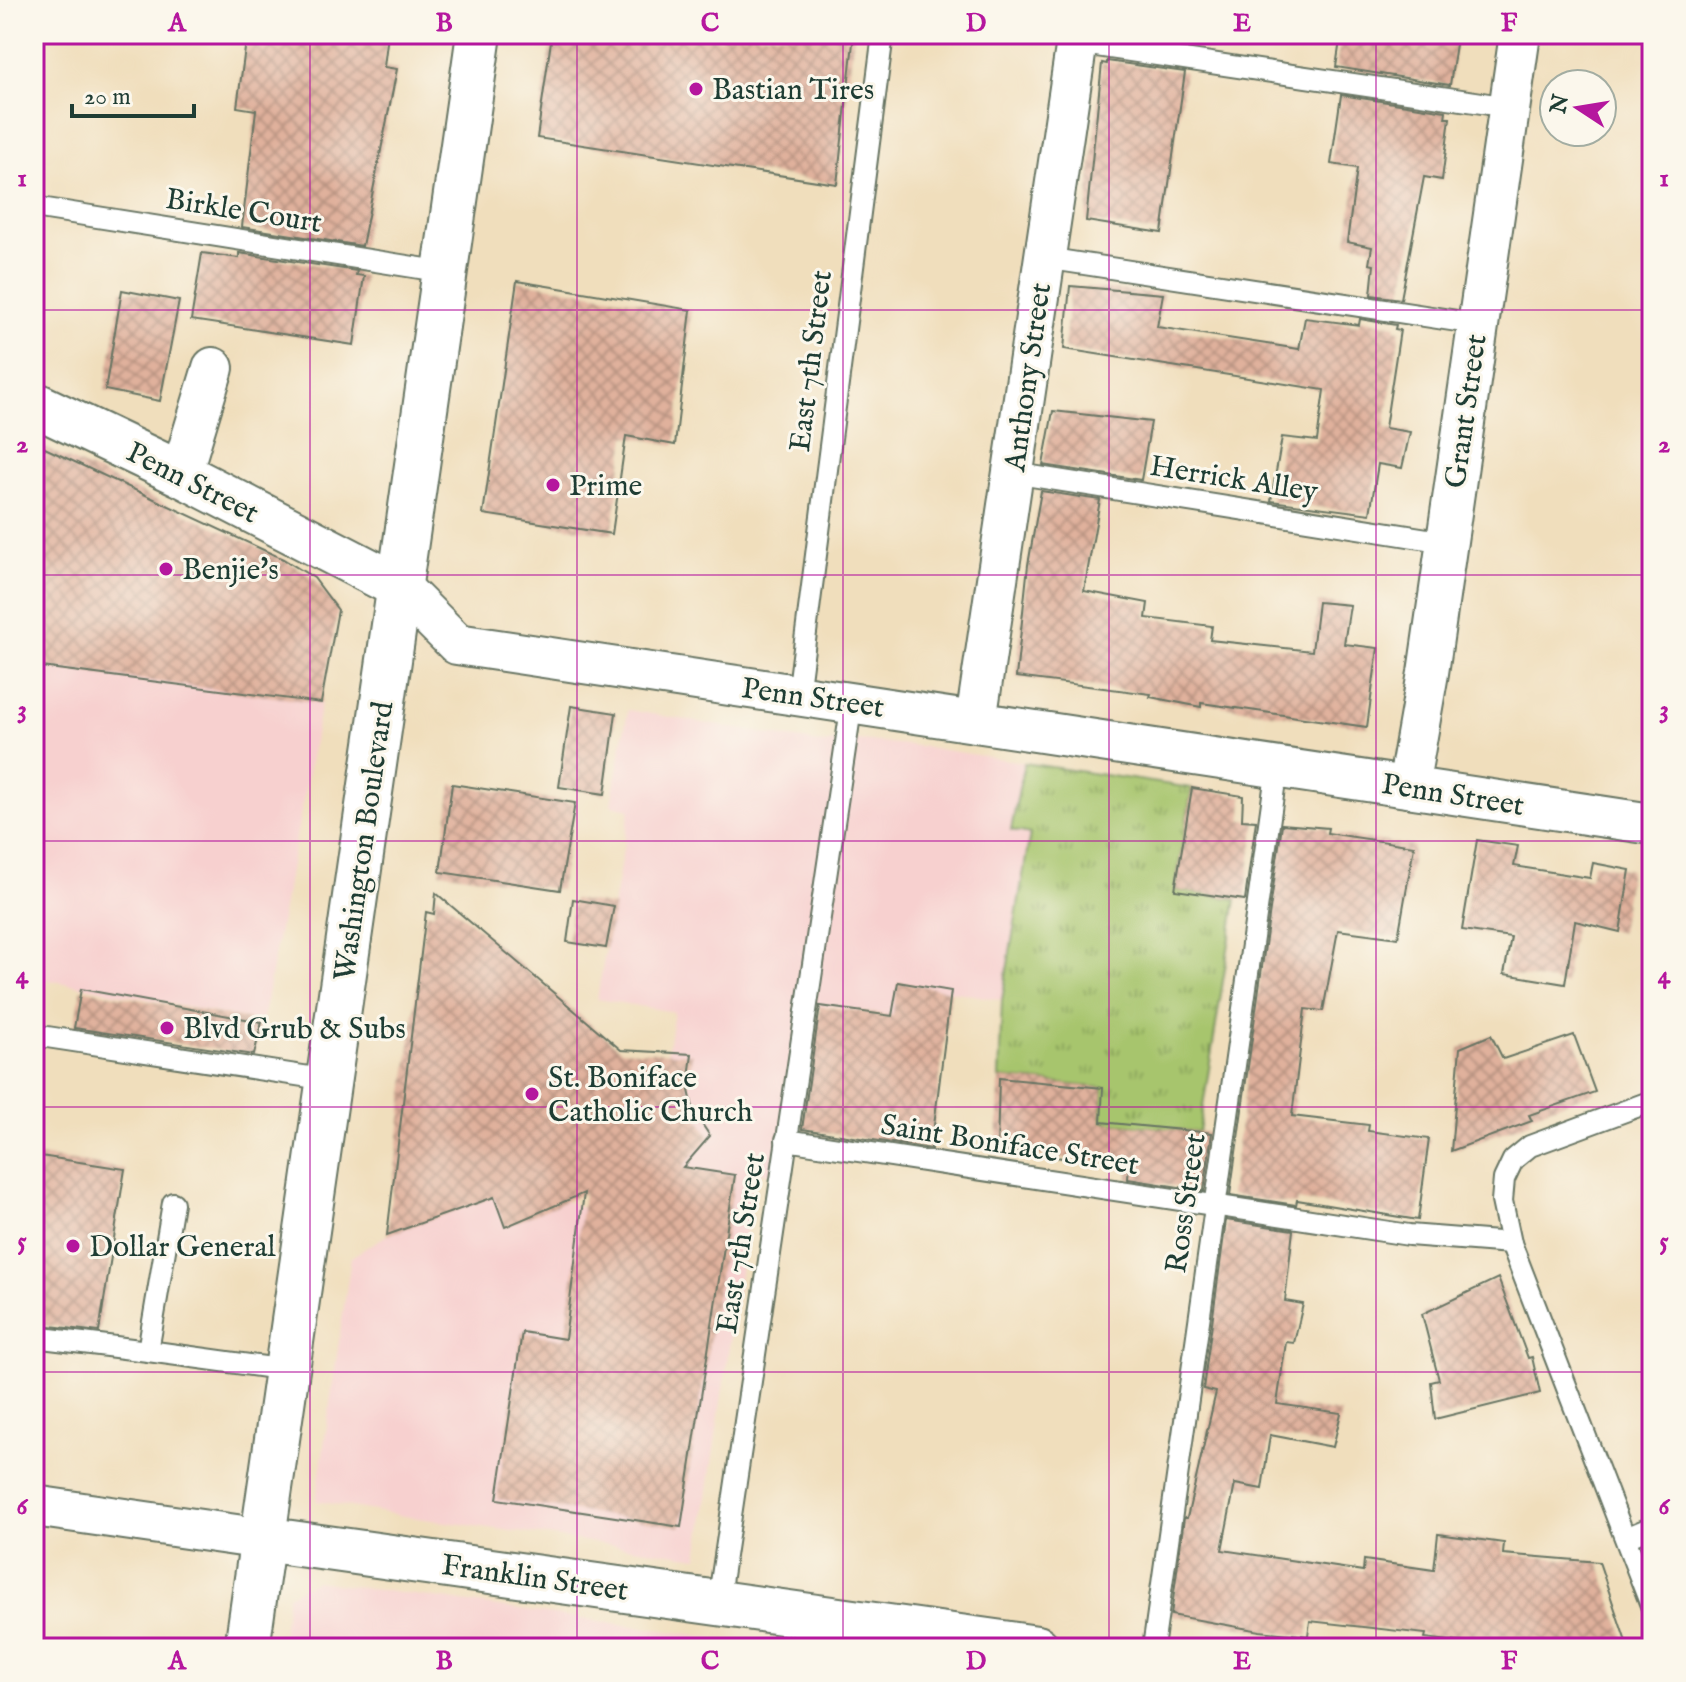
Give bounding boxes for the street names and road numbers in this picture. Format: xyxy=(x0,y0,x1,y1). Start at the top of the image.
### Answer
street label: Birkle Court xyxy=(163,181,324,243)
street label: East 7th Street xyxy=(782,268,842,454)
street label: Anthony Street xyxy=(997,281,1061,475)
street label: Grant Street xyxy=(1437,332,1497,491)
street label: Penn Street xyxy=(119,434,265,533)
street label: Herrick Alley xyxy=(1147,448,1321,512)
street label: Penn Street xyxy=(739,670,887,728)
street label: Washington Boulevard xyxy=(327,698,404,984)
street label: Penn Street xyxy=(1379,766,1527,826)
street label: Saint Boniface Street xyxy=(878,1107,1141,1185)
street label: Ross Street xyxy=(1158,1131,1216,1276)
street label: East 7th Street xyxy=(709,1150,775,1336)
street label: Franklin Street xyxy=(439,1547,630,1611)

